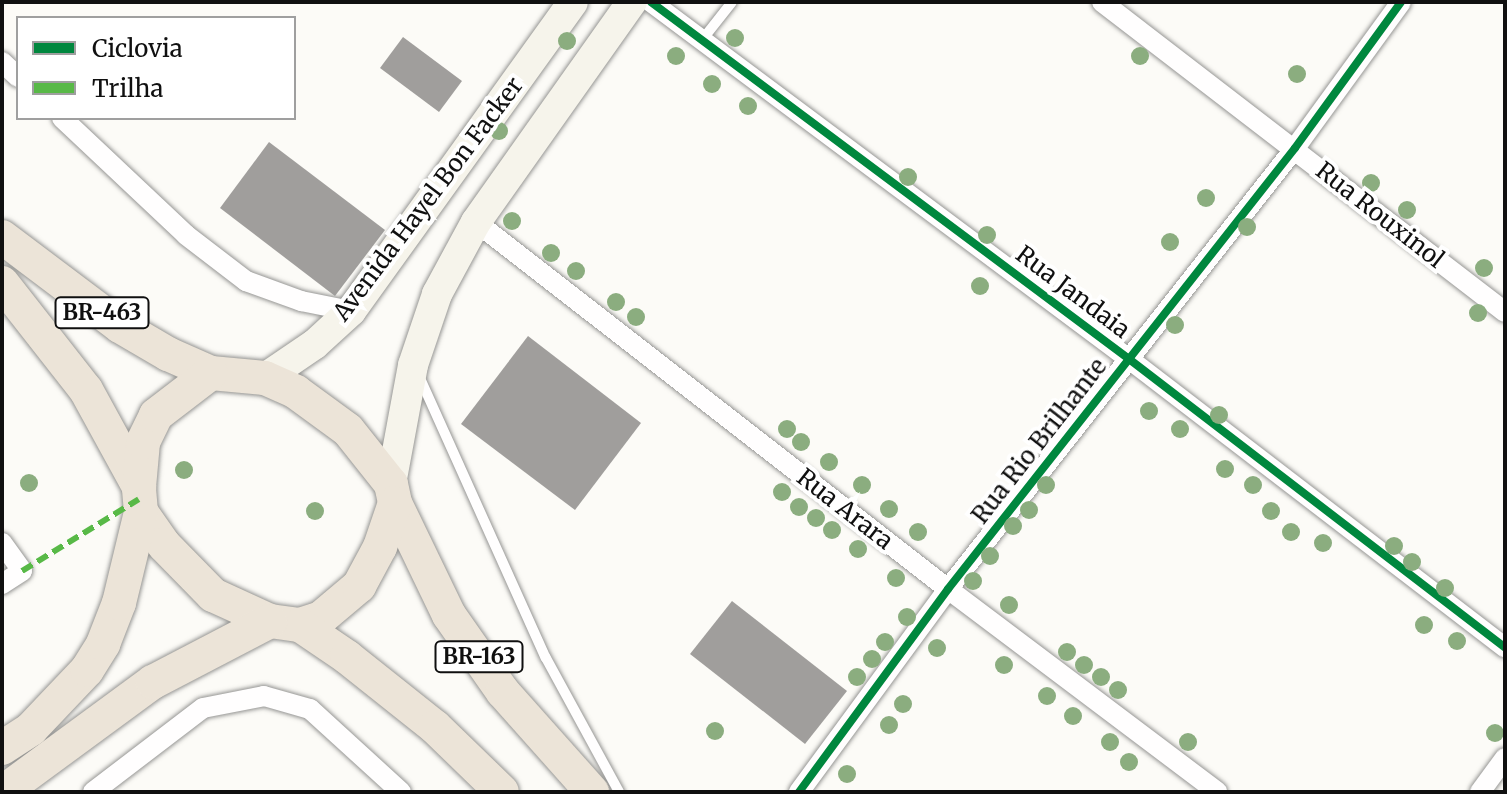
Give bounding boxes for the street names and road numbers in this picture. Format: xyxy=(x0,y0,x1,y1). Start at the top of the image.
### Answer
street label: Avenida Hayel Bon Facker xyxy=(327,71,529,327)
street label: Rua Rouxinol xyxy=(1310,156,1450,274)
street label: Rua Jandaia xyxy=(1010,240,1136,344)
road number: BR-463 xyxy=(54,295,150,331)
street label: Rua Rio Brilhante xyxy=(966,353,1112,529)
street label: Rua Arara xyxy=(791,463,899,555)
road number: BR-163 xyxy=(433,639,525,675)

